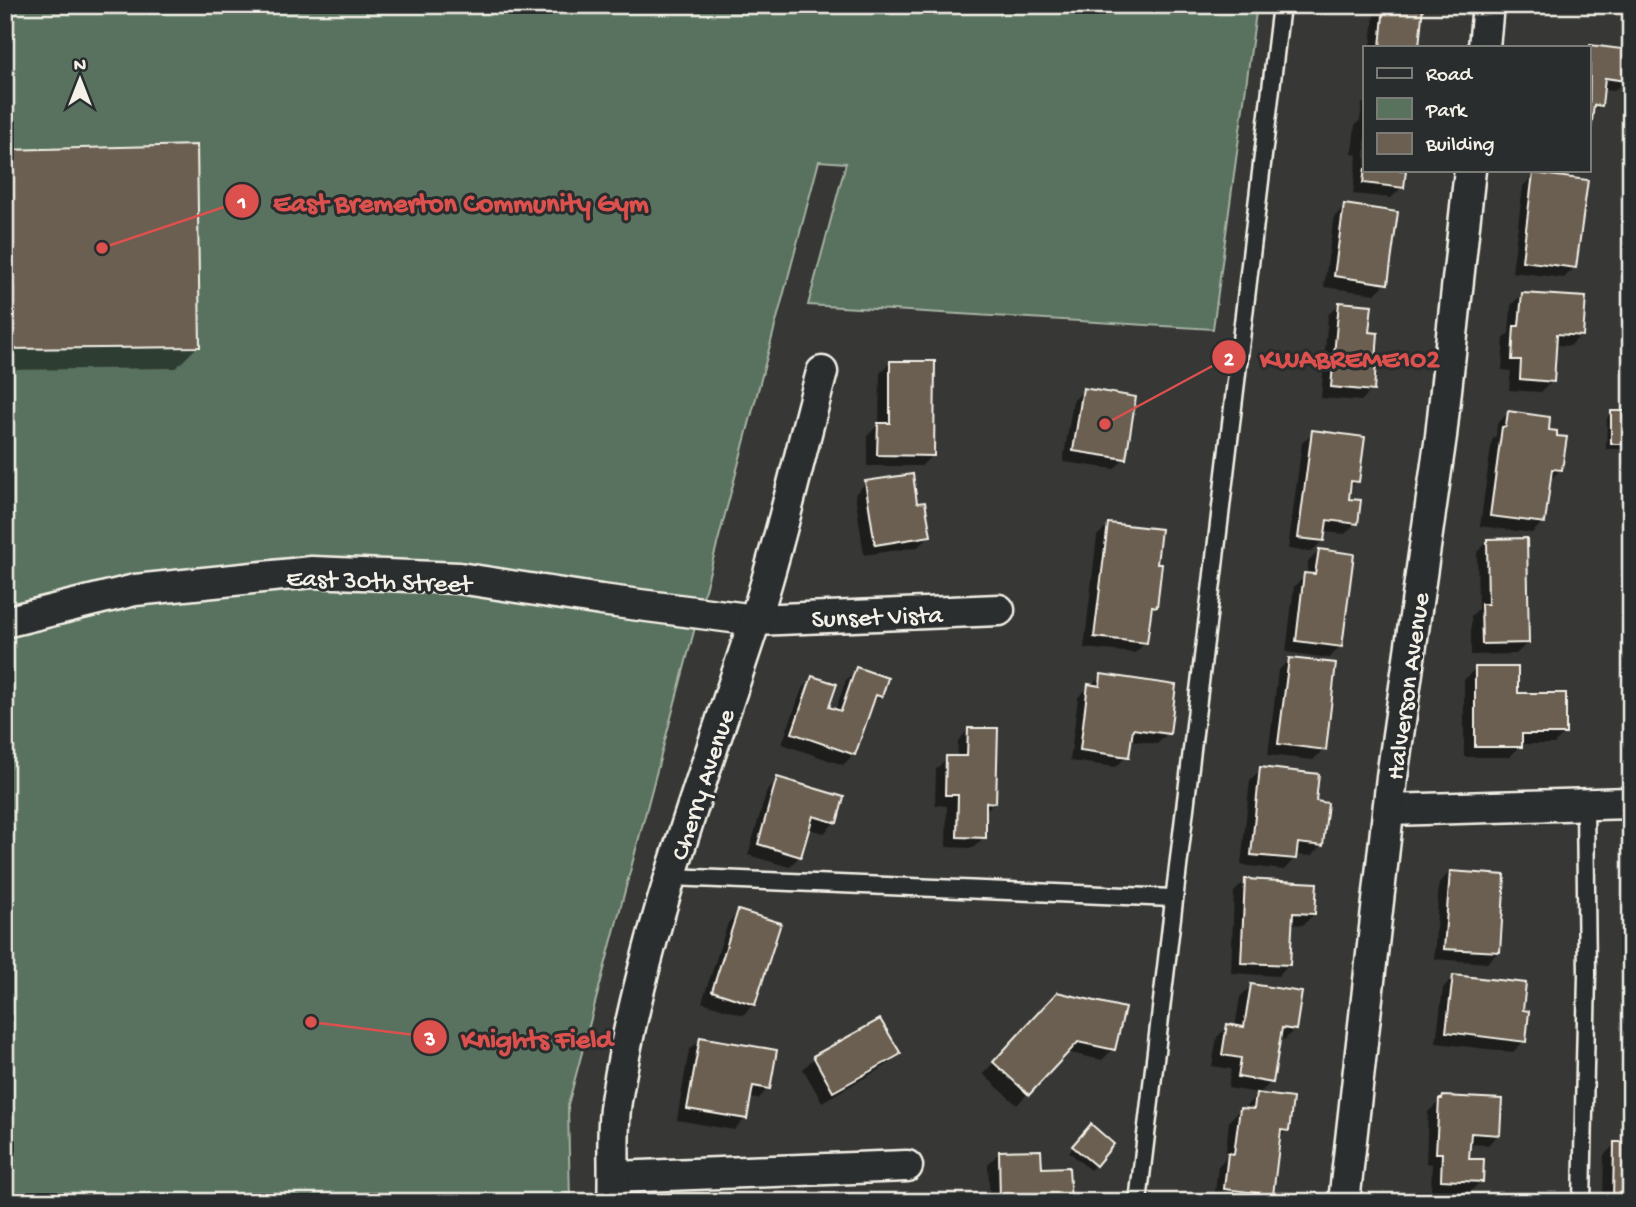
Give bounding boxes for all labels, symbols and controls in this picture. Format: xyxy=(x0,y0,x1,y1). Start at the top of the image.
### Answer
north arrow xyxy=(46,46,116,116)
legend xyxy=(1363,46,1590,172)
text: N xyxy=(74,55,86,78)
text: Road xyxy=(1426,64,1474,89)
text: Park xyxy=(1425,100,1469,125)
text: Building xyxy=(1425,134,1495,159)
callout: East Bremerton Community Gym xyxy=(224,176,663,225)
text: East Bremerton Community Gym xyxy=(273,189,649,222)
text: 1 xyxy=(237,192,246,217)
callout: KWABREME102 xyxy=(1211,333,1454,382)
text: KWABREME102 xyxy=(1259,345,1440,378)
text: 2 xyxy=(1224,349,1235,374)
street label: East 30th Street xyxy=(286,565,474,602)
street label: Halverson Avenue xyxy=(1382,590,1439,782)
street label: Sunset Vista xyxy=(811,602,945,637)
street label: Cherry Avenue xyxy=(666,705,744,865)
callout: Knights Field xyxy=(412,1013,627,1062)
text: Knights Field xyxy=(460,1025,615,1058)
text: 3 xyxy=(424,1029,436,1054)

